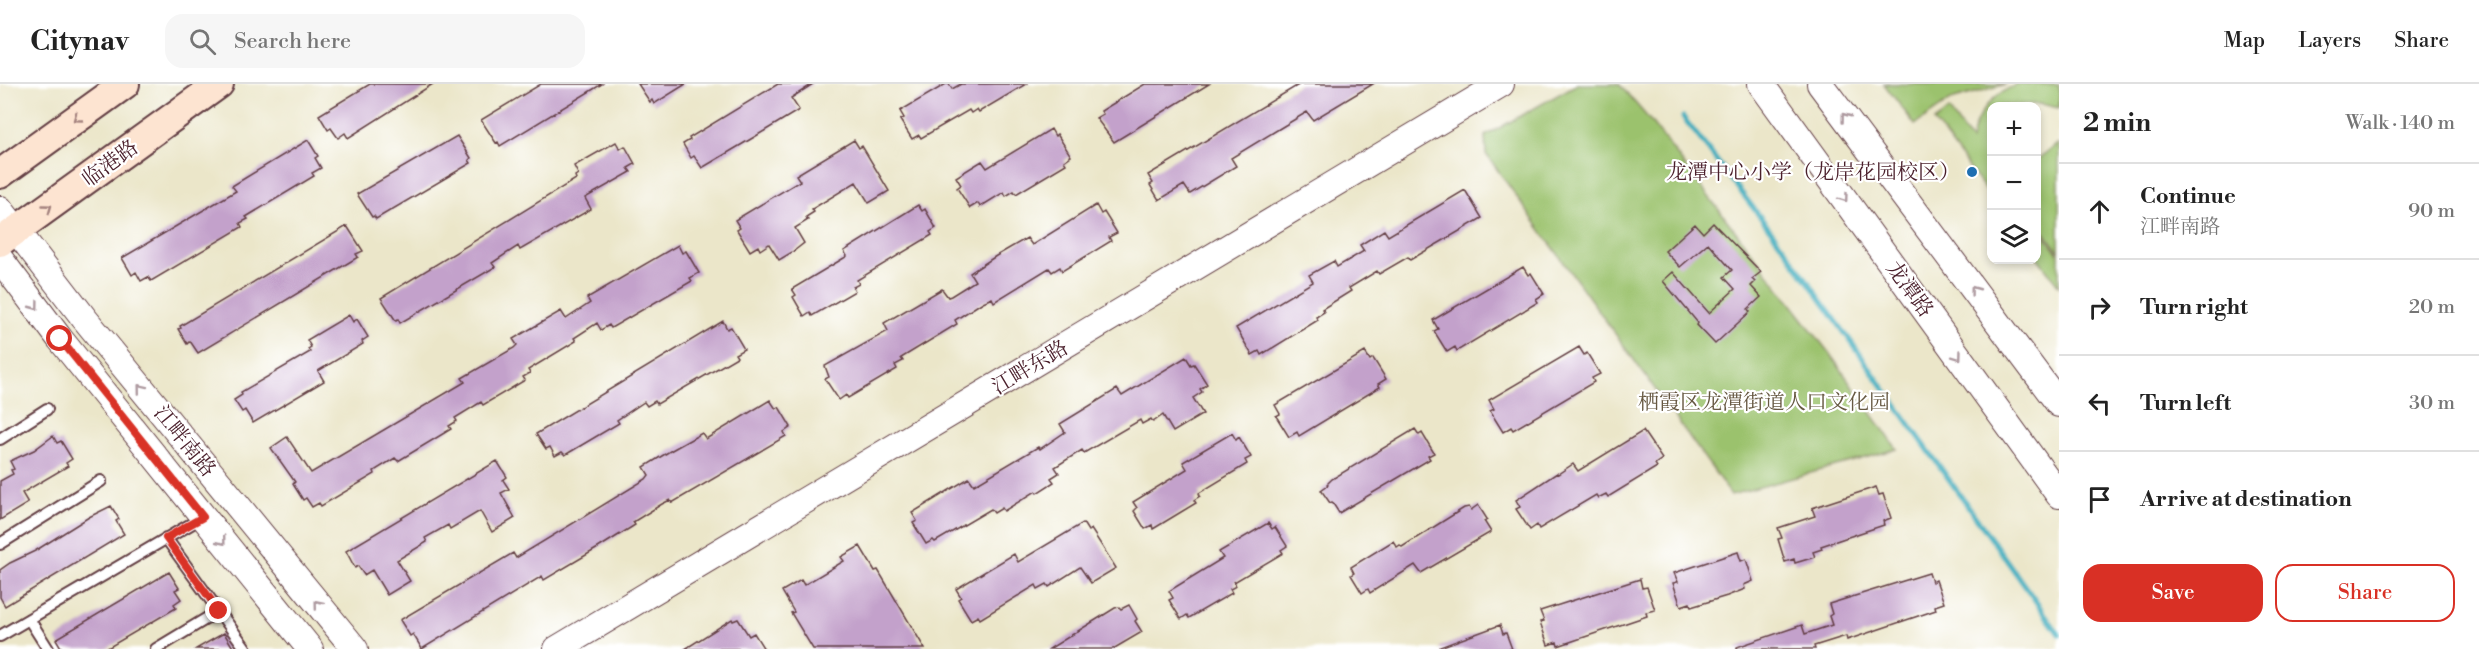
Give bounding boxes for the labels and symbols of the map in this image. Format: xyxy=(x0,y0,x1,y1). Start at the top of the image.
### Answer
one-way arrow xyxy=(73,111,84,122)
one-way arrow xyxy=(1841,112,1852,123)
street label: 临港路 xyxy=(77,135,144,193)
place label: 龙潭中心小学（龙岸花园校区） xyxy=(1666,160,1960,186)
marker: 龙潭中心小学（龙岸花园校区） xyxy=(1965,165,1979,179)
one-way arrow xyxy=(1837,191,1848,202)
one-way arrow xyxy=(41,204,52,215)
street label: 龙潭路 xyxy=(1880,256,1938,323)
one-way arrow xyxy=(1970,285,1981,296)
one-way arrow xyxy=(28,299,39,310)
route start xyxy=(46,325,72,351)
street label: 江畔东路 xyxy=(988,335,1073,401)
one-way arrow xyxy=(1951,349,1962,360)
one-way arrow xyxy=(137,384,148,395)
park label: 栖霞区龙潭街道人口文化园 xyxy=(1638,390,1890,416)
street label: 江畔南路 xyxy=(148,401,221,482)
one-way arrow xyxy=(215,534,226,545)
route end xyxy=(205,597,231,623)
one-way arrow xyxy=(314,600,325,611)

